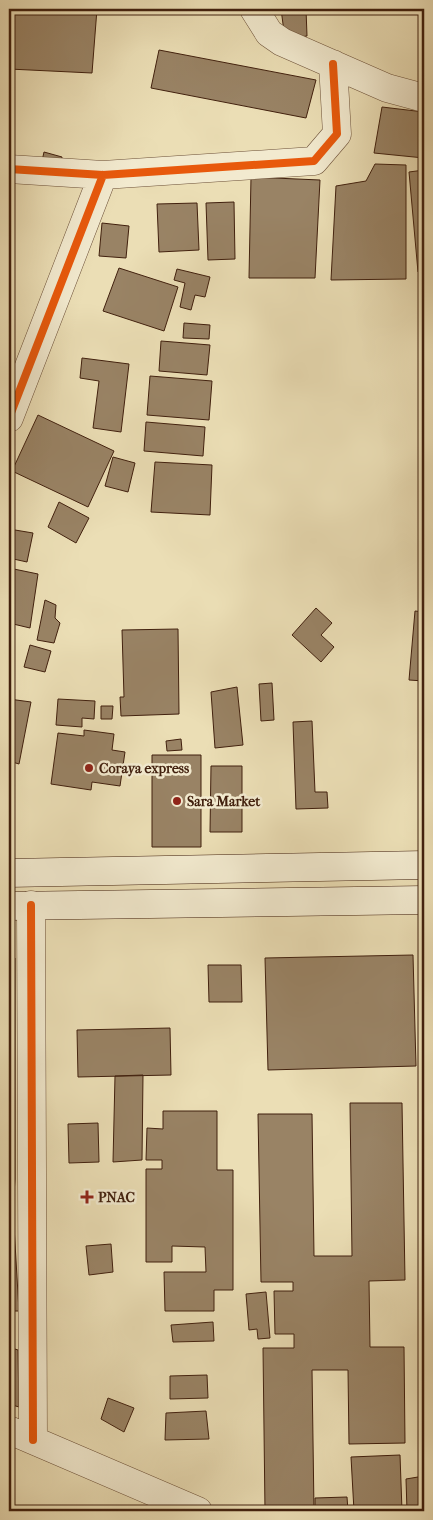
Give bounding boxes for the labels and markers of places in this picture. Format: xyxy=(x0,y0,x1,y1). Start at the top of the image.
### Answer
place label: Coraya express xyxy=(99,760,190,777)
marker: Coraya express xyxy=(83,762,95,774)
place label: Sara Market xyxy=(187,793,261,810)
marker: Sara Market xyxy=(171,795,183,807)
place label: PNAC xyxy=(98,1189,135,1206)
marker: PNAC xyxy=(80,1190,94,1204)

